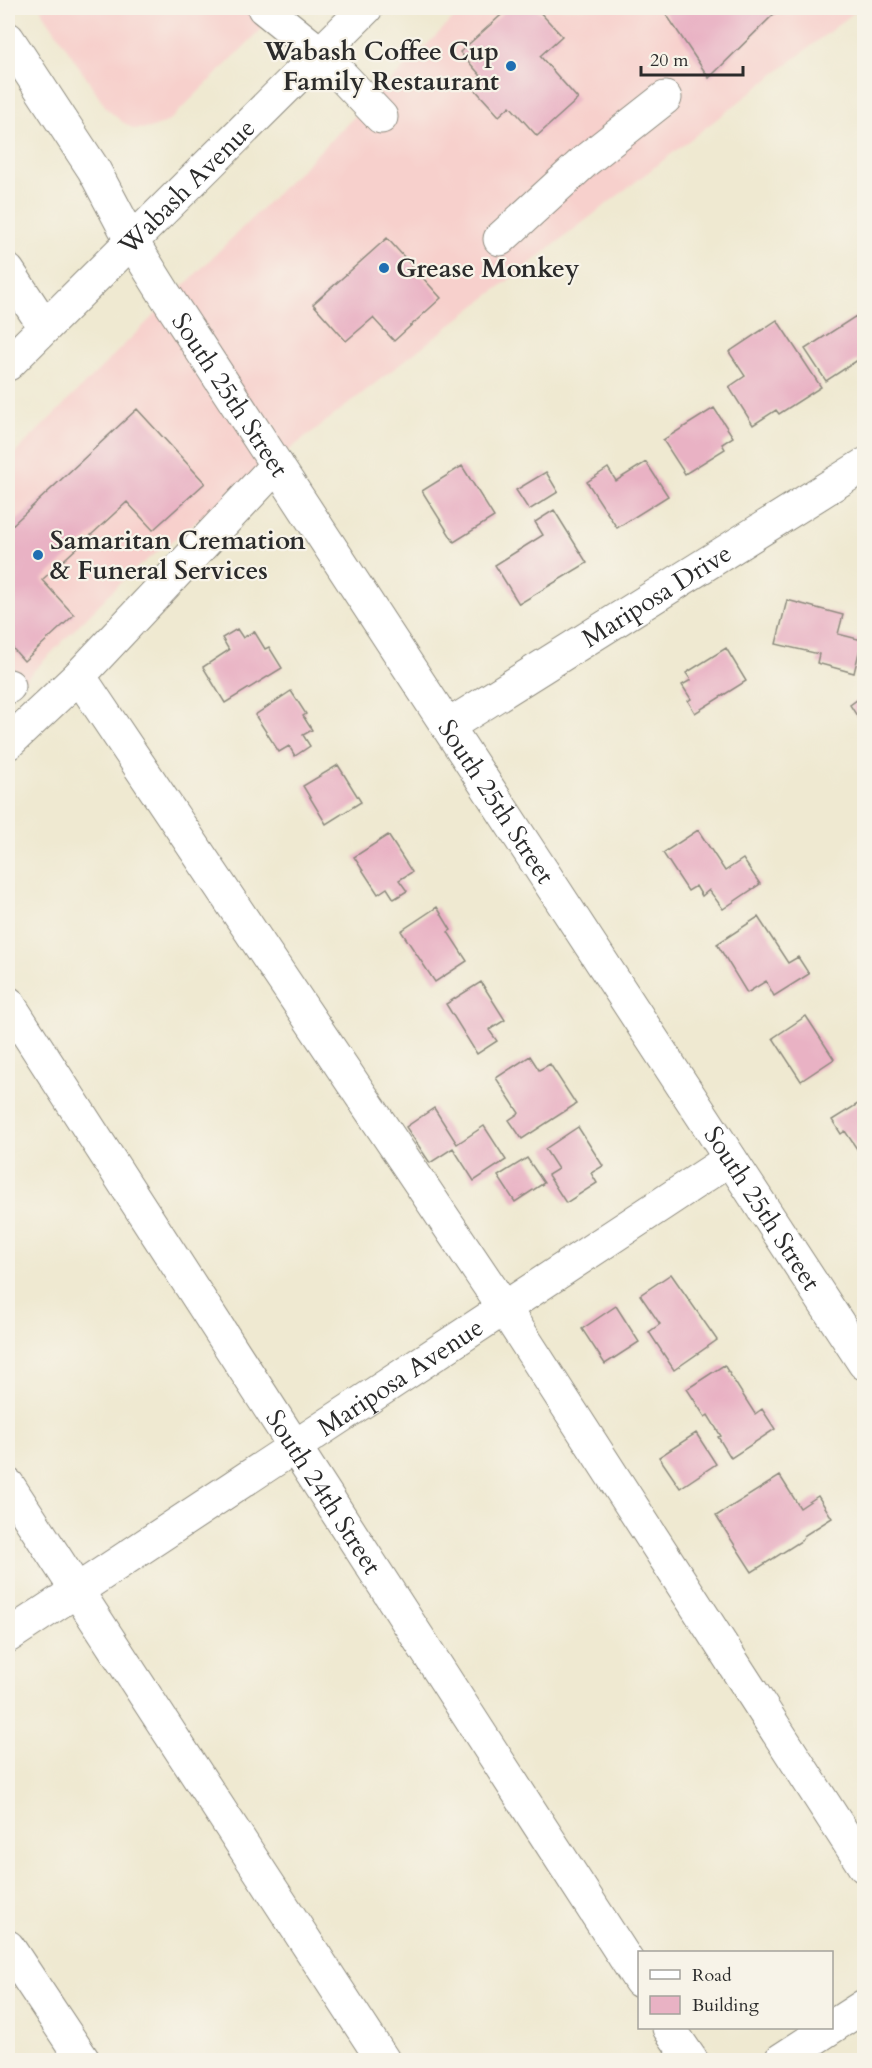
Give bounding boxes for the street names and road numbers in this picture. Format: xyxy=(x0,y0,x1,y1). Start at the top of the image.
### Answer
street label: Wabash Avenue xyxy=(110,111,263,263)
street label: South 25th Street xyxy=(164,306,297,484)
street label: Mariposa Drive xyxy=(575,536,738,656)
street label: South 25th Street xyxy=(430,713,563,891)
street label: South 25th Street xyxy=(696,1120,829,1297)
street label: Mariposa Avenue xyxy=(311,1310,490,1445)
street label: South 24th Street xyxy=(257,1403,390,1581)

